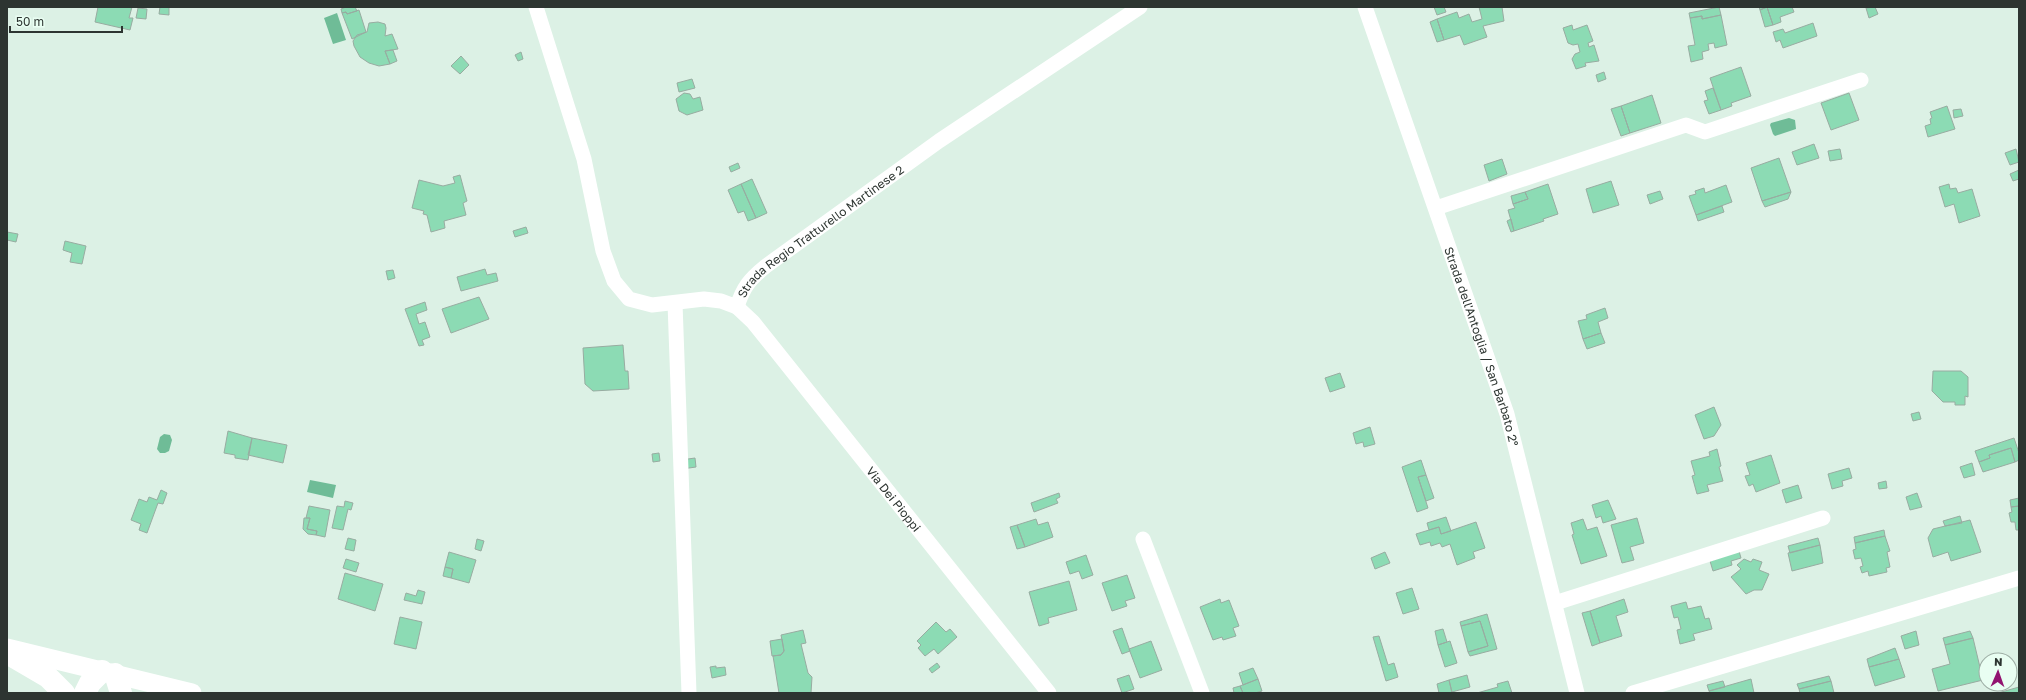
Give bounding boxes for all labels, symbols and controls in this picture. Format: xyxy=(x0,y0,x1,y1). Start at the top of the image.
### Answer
scale bar xyxy=(10,8,122,34)
text: 50 m xyxy=(16,14,44,29)
street label: Strada Regio Tratturello Martinese 2 xyxy=(734,162,906,300)
street label: Strada dell'Antoglia / San Barbato 2° xyxy=(1442,245,1522,448)
street label: Via Dei Pioppi xyxy=(864,463,924,534)
north arrow xyxy=(1978,652,2018,692)
text: N xyxy=(1994,655,2003,668)

